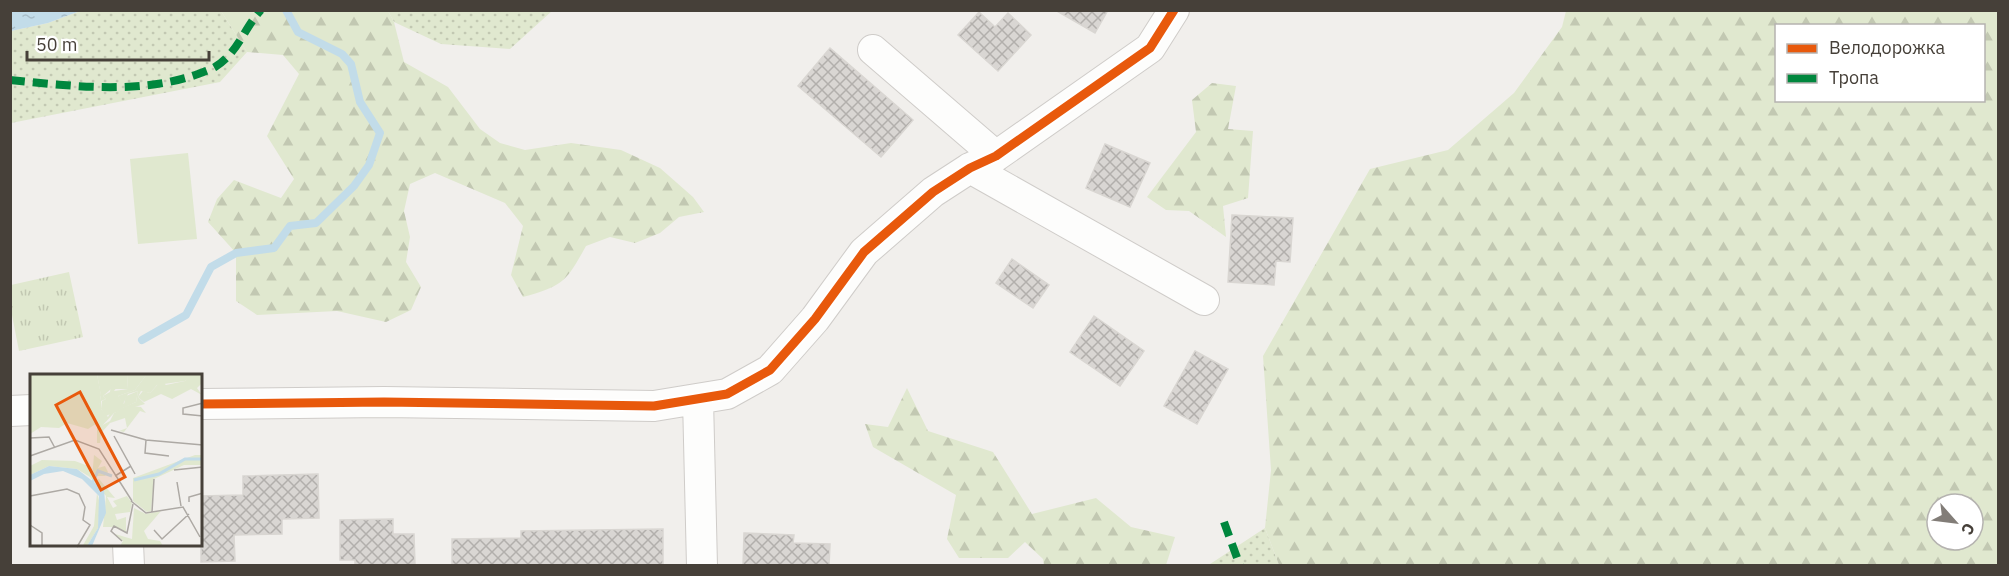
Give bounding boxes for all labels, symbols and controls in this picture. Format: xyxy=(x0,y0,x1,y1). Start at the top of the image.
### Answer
scale bar xyxy=(27,24,208,62)
legend xyxy=(1775,24,1985,102)
text: 50 m xyxy=(36,33,78,56)
text: Велодорожка xyxy=(1829,36,1945,59)
text: Тропа xyxy=(1829,66,1879,89)
inset map xyxy=(30,374,202,546)
north arrow xyxy=(1925,492,1985,552)
text: С xyxy=(1957,520,1980,538)

